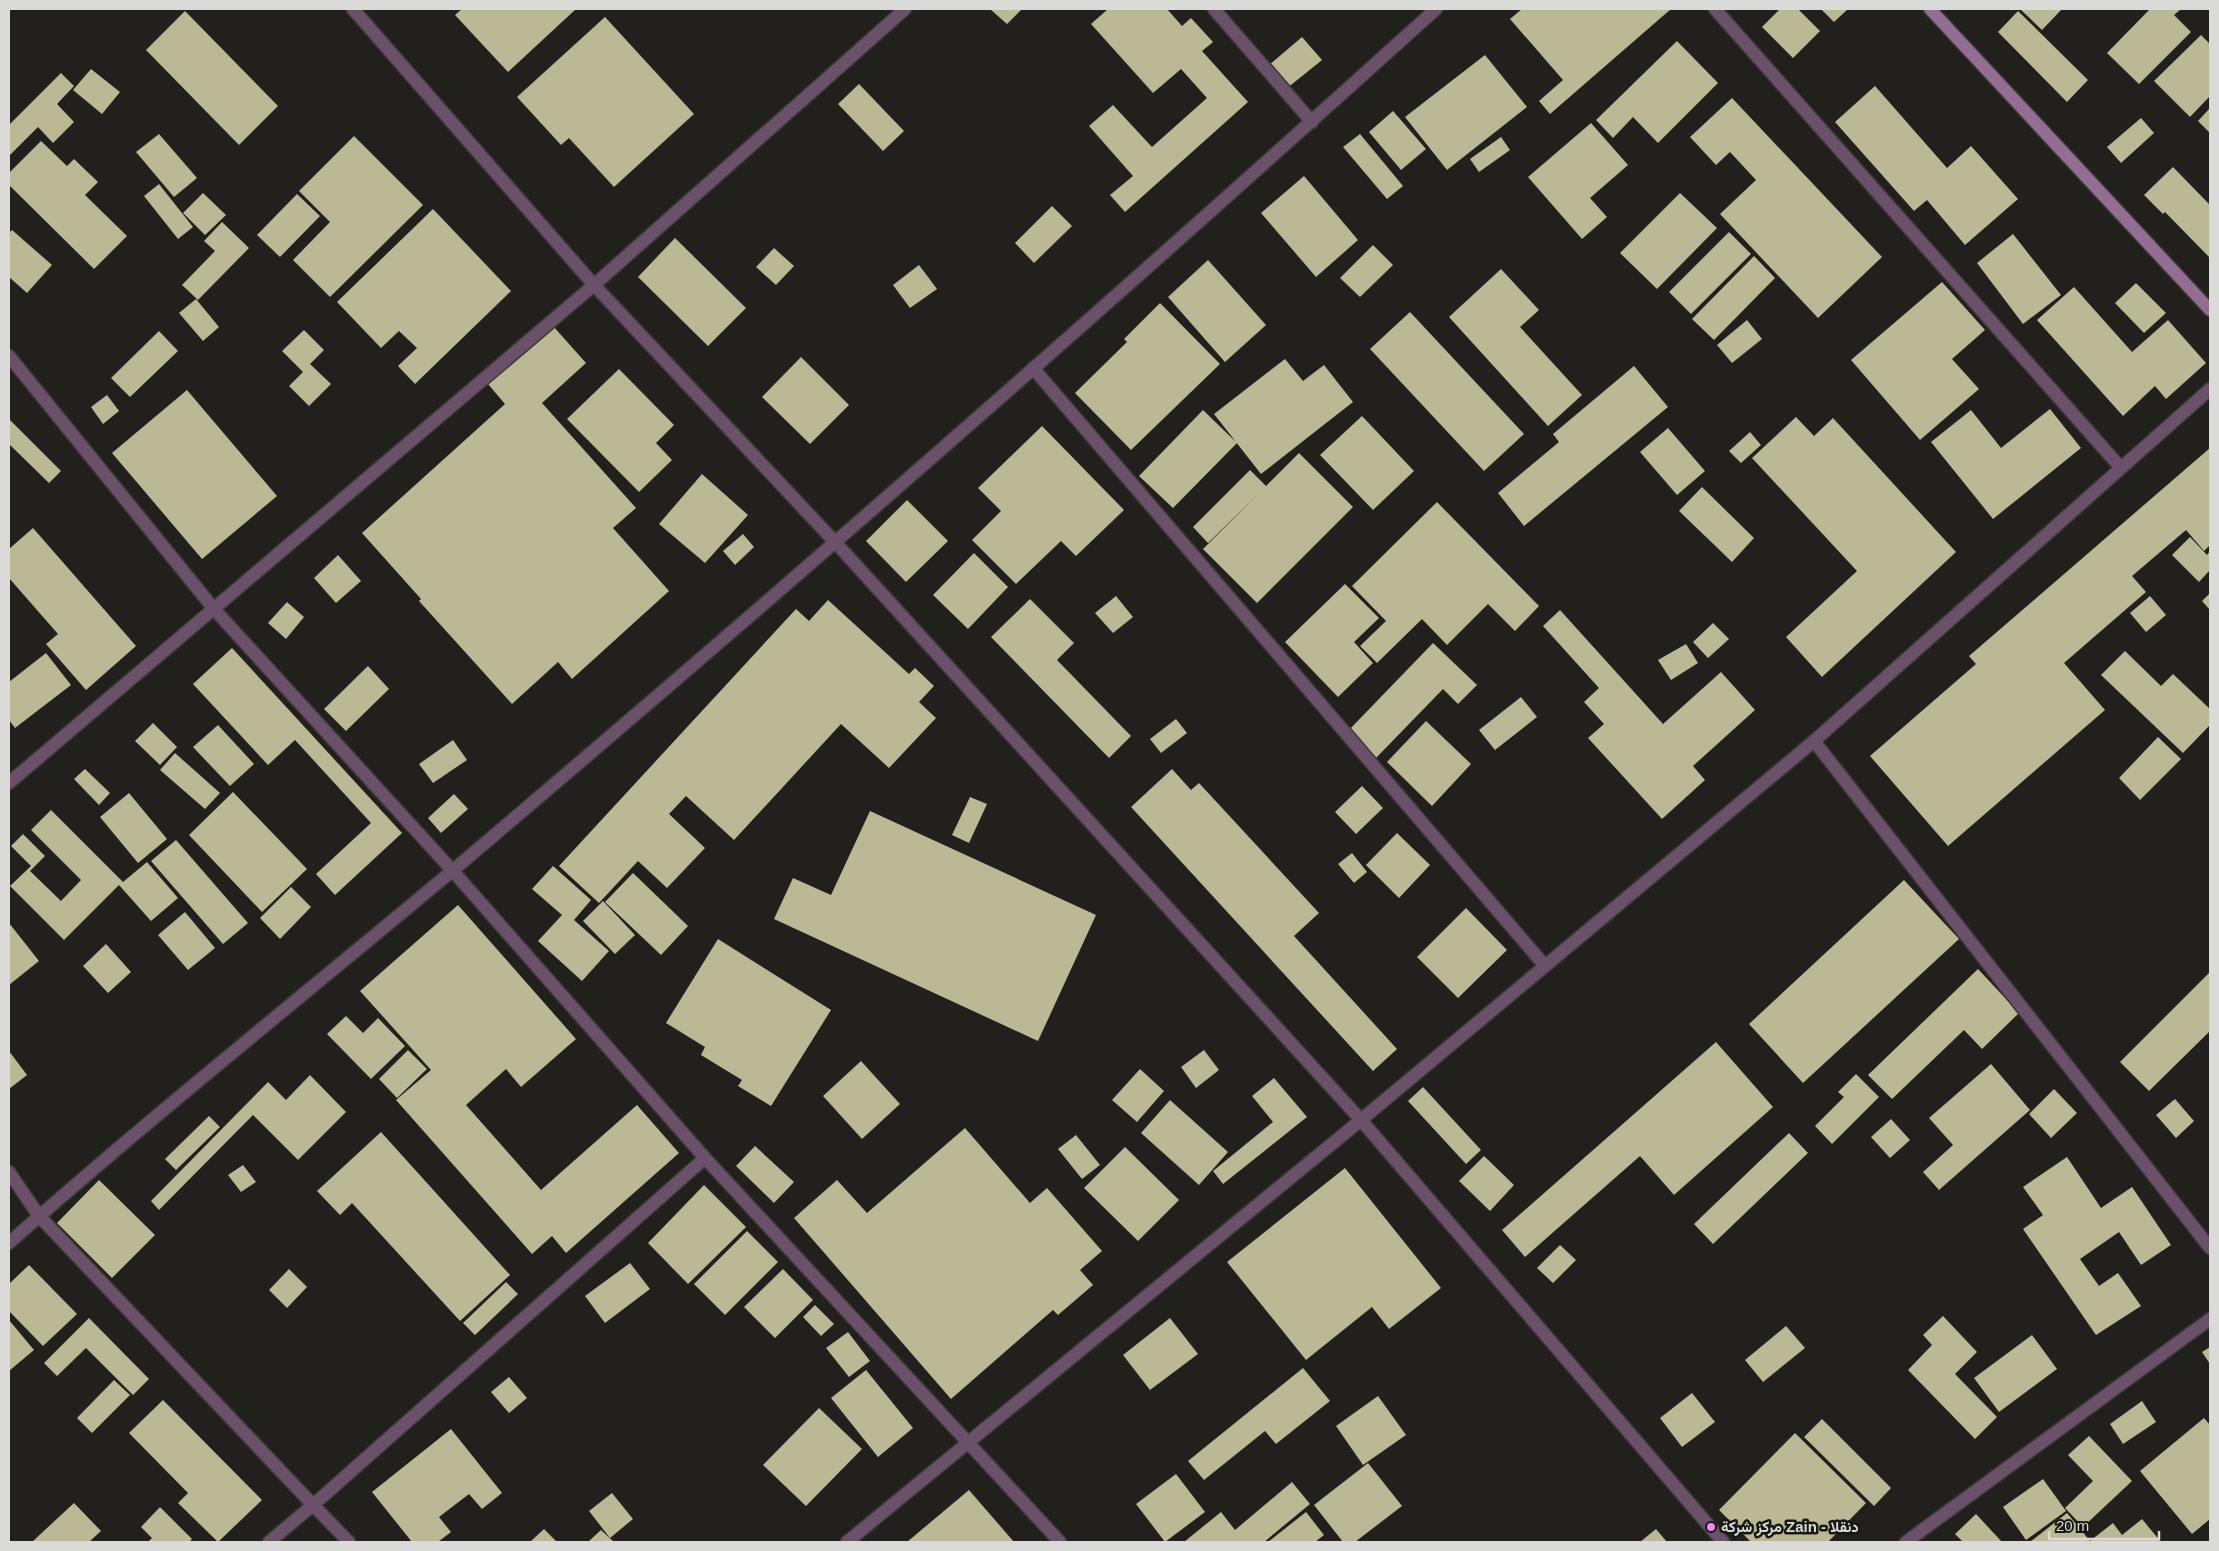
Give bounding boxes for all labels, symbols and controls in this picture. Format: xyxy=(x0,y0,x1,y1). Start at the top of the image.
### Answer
scale bar xyxy=(2049,1508,2159,1540)
text: 20 m xyxy=(2056,1517,2089,1534)
place label: مركز شركة Zain - دنقلا xyxy=(1721,1518,1859,1536)
marker: مركز شركة Zain - دنقلا xyxy=(1705,1521,1717,1533)

